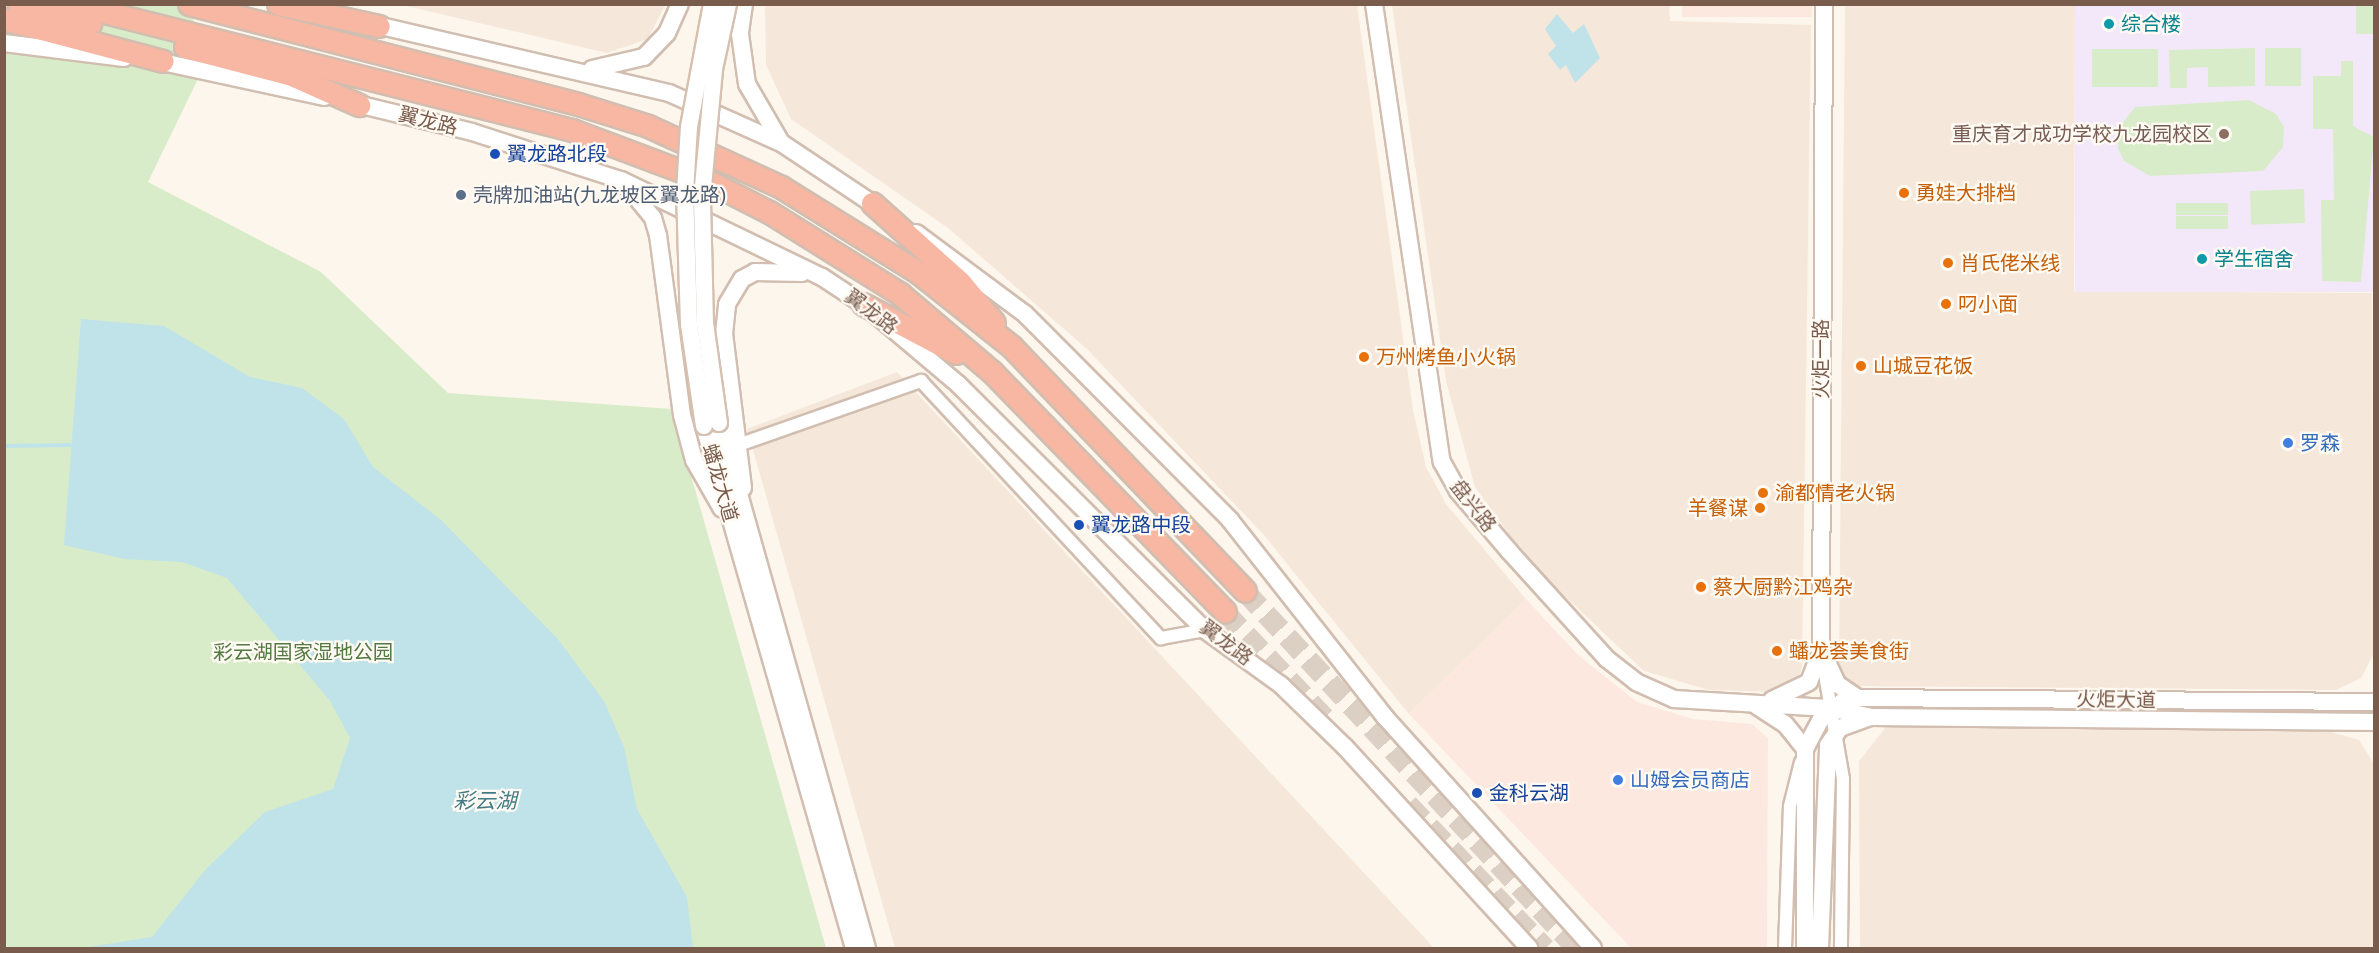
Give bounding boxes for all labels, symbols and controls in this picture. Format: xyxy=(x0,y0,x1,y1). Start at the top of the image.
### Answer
place label: 综合楼 xyxy=(2121,12,2181,36)
marker: 综合楼 xyxy=(2102,17,2116,31)
street label: 翼龙路 xyxy=(396,102,460,140)
place label: 重庆育才成功学校九龙园校区 xyxy=(1952,122,2212,146)
marker: 重庆育才成功学校九龙园校区 xyxy=(2217,127,2231,141)
place label: 翼龙路北段 xyxy=(507,142,607,166)
marker: 翼龙路北段 xyxy=(488,147,502,161)
place label: 勇娃大排档 xyxy=(1916,181,2016,205)
place label: 壳牌加油站(九龙坡区翼龙路) xyxy=(473,183,726,207)
marker: 勇娃大排档 xyxy=(1897,186,1911,200)
marker: 壳牌加油站(九龙坡区翼龙路) xyxy=(454,188,468,202)
place label: 学生宿舍 xyxy=(2214,247,2294,271)
place label: 肖氏佬米线 xyxy=(1960,251,2060,275)
marker: 学生宿舍 xyxy=(2195,252,2209,266)
marker: 肖氏佬米线 xyxy=(1941,256,1955,270)
street label: 翼龙路 xyxy=(840,284,902,340)
place label: 叼小面 xyxy=(1958,292,2018,316)
marker: 叼小面 xyxy=(1939,297,1953,311)
street label: 火炬一路 xyxy=(1809,319,1833,399)
place label: 万州烤鱼小火锅 xyxy=(1376,345,1516,369)
marker: 万州烤鱼小火锅 xyxy=(1357,350,1371,364)
place label: 山城豆花饭 xyxy=(1873,354,1973,378)
marker: 山城豆花饭 xyxy=(1854,359,1868,373)
place label: 罗森 xyxy=(2300,431,2340,455)
marker: 罗森 xyxy=(2281,436,2295,450)
street label: 蟠龙大道 xyxy=(697,441,743,525)
street label: 盘兴路 xyxy=(1445,475,1501,537)
place label: 渝都情老火锅 xyxy=(1775,481,1895,505)
marker: 渝都情老火锅 xyxy=(1756,486,1770,500)
place label: 羊餐谋 xyxy=(1688,496,1748,520)
marker: 羊餐谋 xyxy=(1753,501,1767,515)
place label: 翼龙路中段 xyxy=(1091,513,1191,537)
marker: 翼龙路中段 xyxy=(1072,518,1086,532)
place label: 蔡大厨黔江鸡杂 xyxy=(1713,575,1853,599)
marker: 蔡大厨黔江鸡杂 xyxy=(1694,580,1708,594)
street label: 翼龙路 xyxy=(1195,615,1257,671)
place label: 蟠龙荟美食街 xyxy=(1789,639,1909,663)
park label: 彩云湖国家湿地公园 xyxy=(213,640,393,664)
marker: 蟠龙荟美食街 xyxy=(1770,644,1784,658)
street label: 火炬大道 xyxy=(2076,687,2156,713)
place label: 山姆会员商店 xyxy=(1630,768,1750,792)
marker: 山姆会员商店 xyxy=(1611,773,1625,787)
place label: 金科云湖 xyxy=(1489,781,1569,805)
marker: 金科云湖 xyxy=(1470,786,1484,800)
water label: 彩云湖 xyxy=(454,788,516,814)

